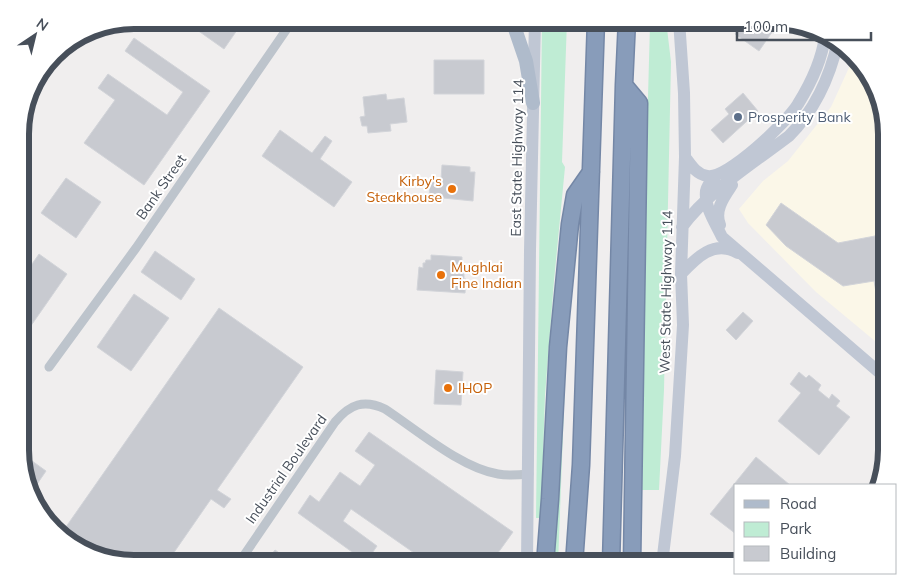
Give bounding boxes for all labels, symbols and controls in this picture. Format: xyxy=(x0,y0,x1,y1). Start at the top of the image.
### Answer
north arrow xyxy=(10,10,60,60)
scale bar xyxy=(737,10,871,42)
text: N xyxy=(33,14,52,35)
text: 100 m xyxy=(744,17,788,36)
street label: East State Highway 114 xyxy=(507,79,527,237)
place label: Prosperity Bank xyxy=(748,108,852,126)
marker: Prosperity Bank xyxy=(732,111,744,123)
street label: Bank Street xyxy=(132,151,190,223)
place label: Kirby's Steakhouse xyxy=(366,172,442,206)
marker: Kirby's Steakhouse xyxy=(446,183,458,195)
street label: West State Highway 114 xyxy=(656,210,676,374)
place label: Mughlai Fine Indian xyxy=(451,258,522,292)
marker: Mughlai Fine Indian xyxy=(435,269,447,281)
place label: IHOP xyxy=(458,379,492,397)
marker: IHOP xyxy=(442,382,454,394)
street label: Industrial Boulevard xyxy=(242,411,330,527)
legend xyxy=(734,484,897,574)
text: Road xyxy=(780,494,817,513)
text: Park xyxy=(780,519,812,538)
text: Building xyxy=(780,544,836,563)

